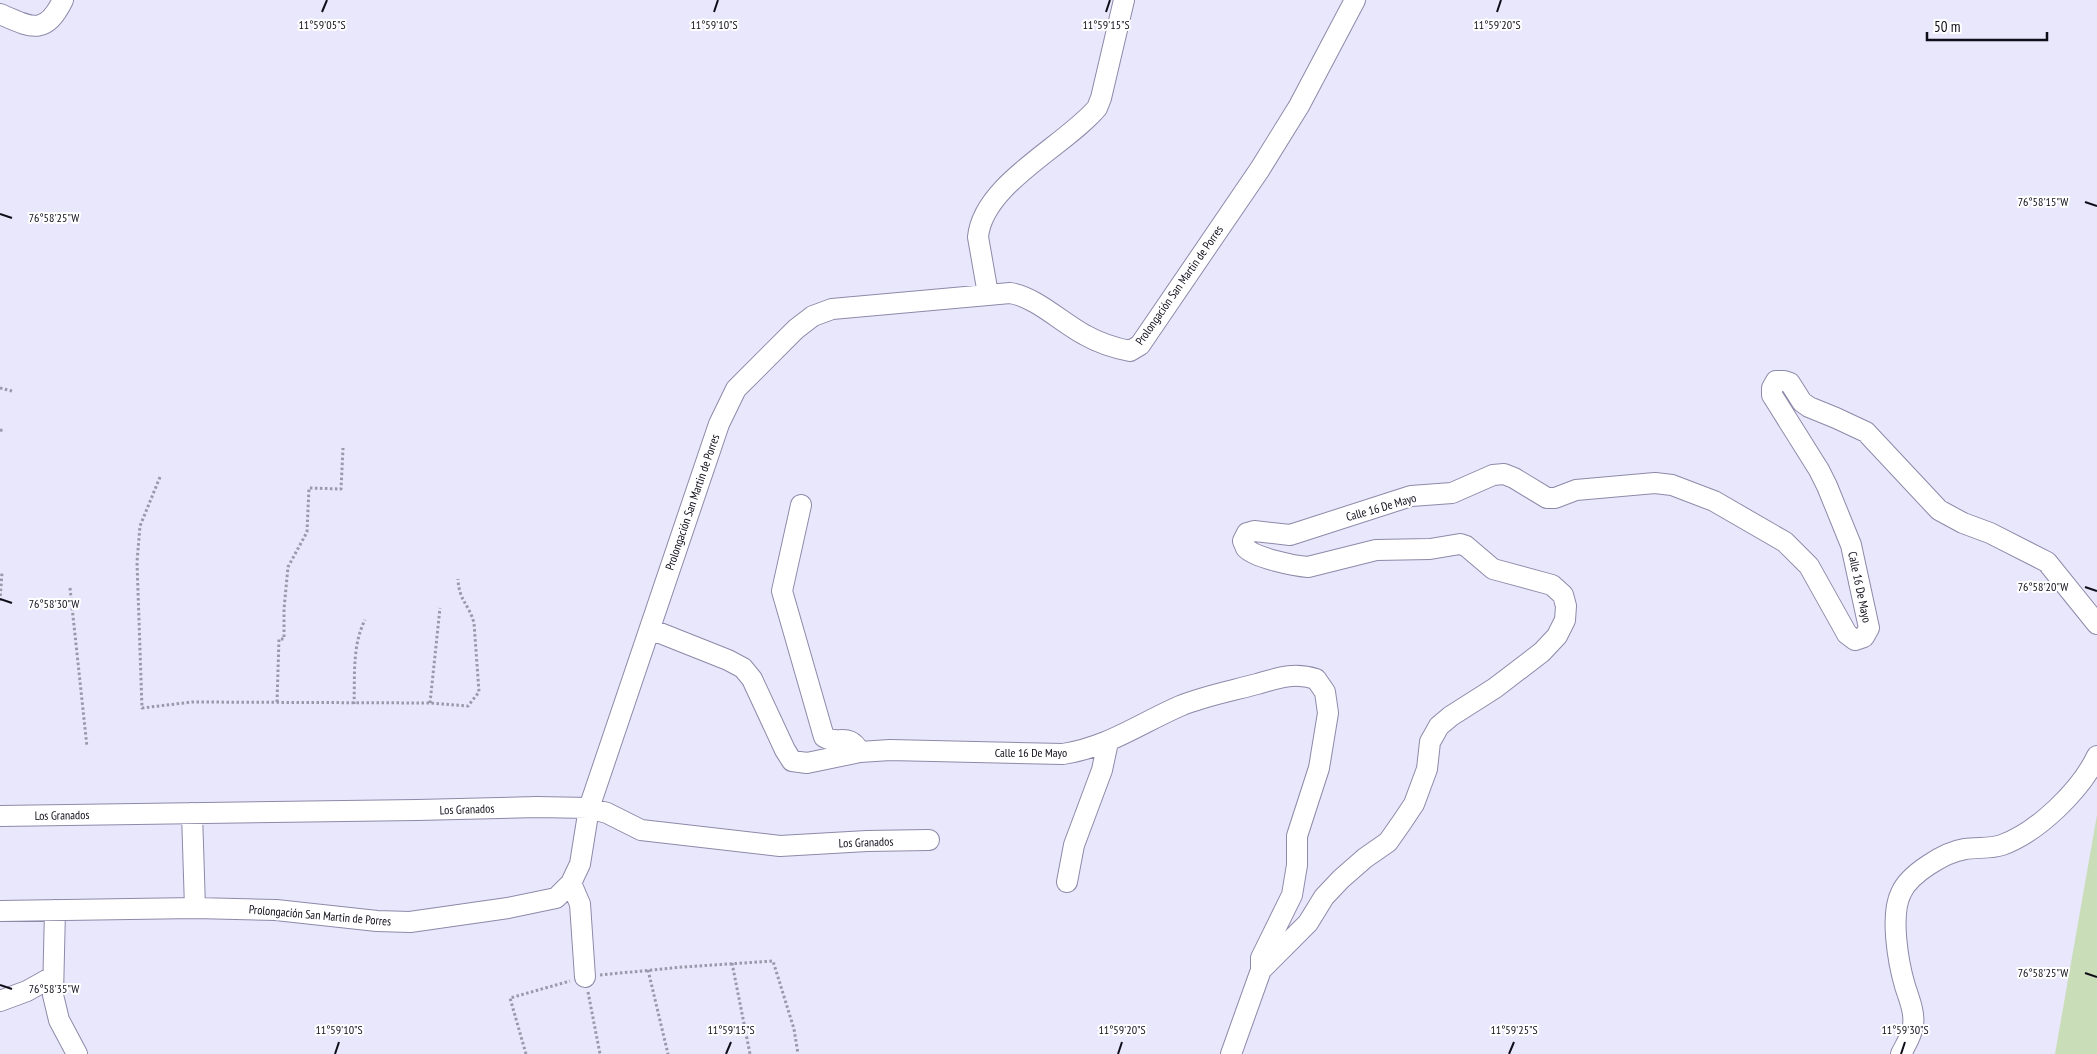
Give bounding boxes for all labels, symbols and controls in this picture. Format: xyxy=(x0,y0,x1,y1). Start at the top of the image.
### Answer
scale bar xyxy=(1927,10,2047,42)
text: 11°59'05"S xyxy=(298,17,346,32)
text: 11°59'10"S xyxy=(690,17,738,32)
text: 11°59'15"S xyxy=(1082,17,1130,32)
text: 11°59'20"S xyxy=(1473,17,1521,32)
text: 50 m xyxy=(1934,17,1960,36)
text: 76°58'15"W xyxy=(2018,194,2068,209)
text: 76°58'25"W xyxy=(29,210,79,225)
street label: Prolongación San Martin de Porres xyxy=(1132,222,1226,348)
street label: Prolongación San Martin de Porres xyxy=(662,432,722,572)
street label: Calle 16 De Mayo xyxy=(1344,490,1418,524)
street label: Calle 16 De Mayo xyxy=(1845,550,1875,624)
text: 76°58'20"W xyxy=(2018,579,2068,594)
text: 76°58'30"W xyxy=(29,596,79,611)
street label: Calle 16 De Mayo xyxy=(995,745,1067,760)
street label: Los Granados xyxy=(439,801,495,817)
street label: Los Granados xyxy=(35,807,89,823)
street label: Los Granados xyxy=(838,834,894,850)
street label: Prolongación San Martin de Porres xyxy=(248,901,392,929)
text: 76°58'25"W xyxy=(2018,965,2068,980)
text: 76°58'35"W xyxy=(29,981,79,996)
text: 11°59'10"S xyxy=(315,1022,363,1037)
text: 11°59'15"S xyxy=(707,1022,755,1037)
text: 11°59'20"S xyxy=(1098,1022,1146,1037)
text: 11°59'25"S xyxy=(1490,1022,1538,1037)
text: 11°59'30"S xyxy=(1881,1022,1929,1037)

